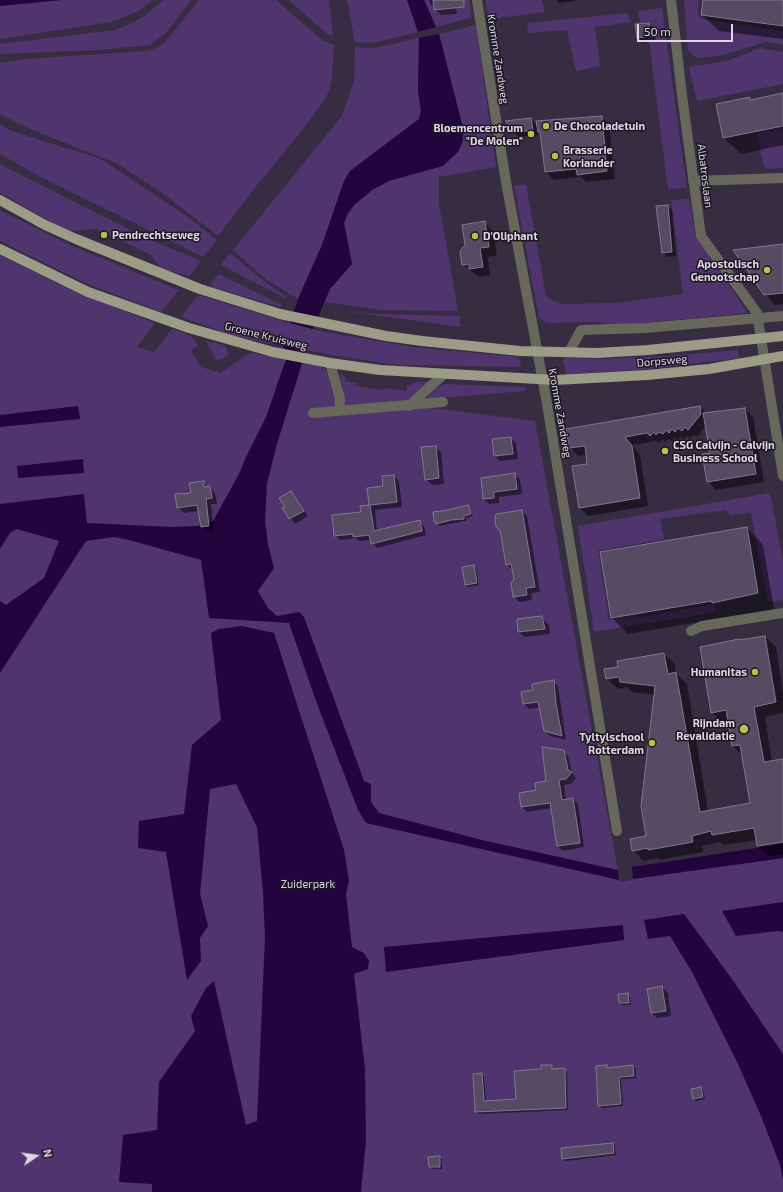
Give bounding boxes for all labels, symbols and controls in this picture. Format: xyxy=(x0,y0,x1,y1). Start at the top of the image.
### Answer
street label: Kromme Zandweg xyxy=(484,13,512,105)
scale bar xyxy=(639,16,735,42)
text: 50 m xyxy=(644,24,671,38)
place label: De Chocoladetuin xyxy=(554,119,645,133)
place label: Bloemencentrum "De Molen" xyxy=(433,121,523,147)
marker: De Chocoladetuin xyxy=(541,121,551,131)
marker: Bloemencentrum "De Molen" xyxy=(526,129,536,139)
place label: Brasserie Koriander xyxy=(563,143,614,169)
street label: Albatroslaan xyxy=(695,143,715,209)
marker: Brasserie Koriander xyxy=(550,151,560,161)
place label: Pendrechtseweg xyxy=(112,228,200,242)
place label: D'Oliphant xyxy=(483,229,538,243)
marker: Pendrechtseweg xyxy=(99,230,109,240)
marker: D'Oliphant xyxy=(470,231,480,241)
place label: Apostolisch Genootschap xyxy=(691,257,759,283)
marker: Apostolisch Genootschap xyxy=(762,265,772,275)
street label: Groene Kruisweg xyxy=(223,319,309,353)
street label: Dorpsweg xyxy=(636,352,688,370)
street label: Kromme Zandweg xyxy=(546,367,574,459)
place label: CSG Calvijn - Calvijn Business School xyxy=(673,438,775,464)
marker: CSG Calvijn - Calvijn Business School xyxy=(660,446,670,456)
place label: Humanitas xyxy=(691,665,747,679)
marker: Humanitas xyxy=(750,667,760,677)
place label: Rijndam Revalidatie xyxy=(676,716,735,742)
marker: Rijndam Revalidatie xyxy=(738,723,750,735)
place label: Tyltylschool Rotterdam xyxy=(579,730,644,756)
marker: Tyltylschool Rotterdam xyxy=(647,738,657,748)
park label: Zuiderpark xyxy=(281,877,335,891)
north arrow xyxy=(16,1136,56,1176)
text: N xyxy=(41,1148,55,1159)

